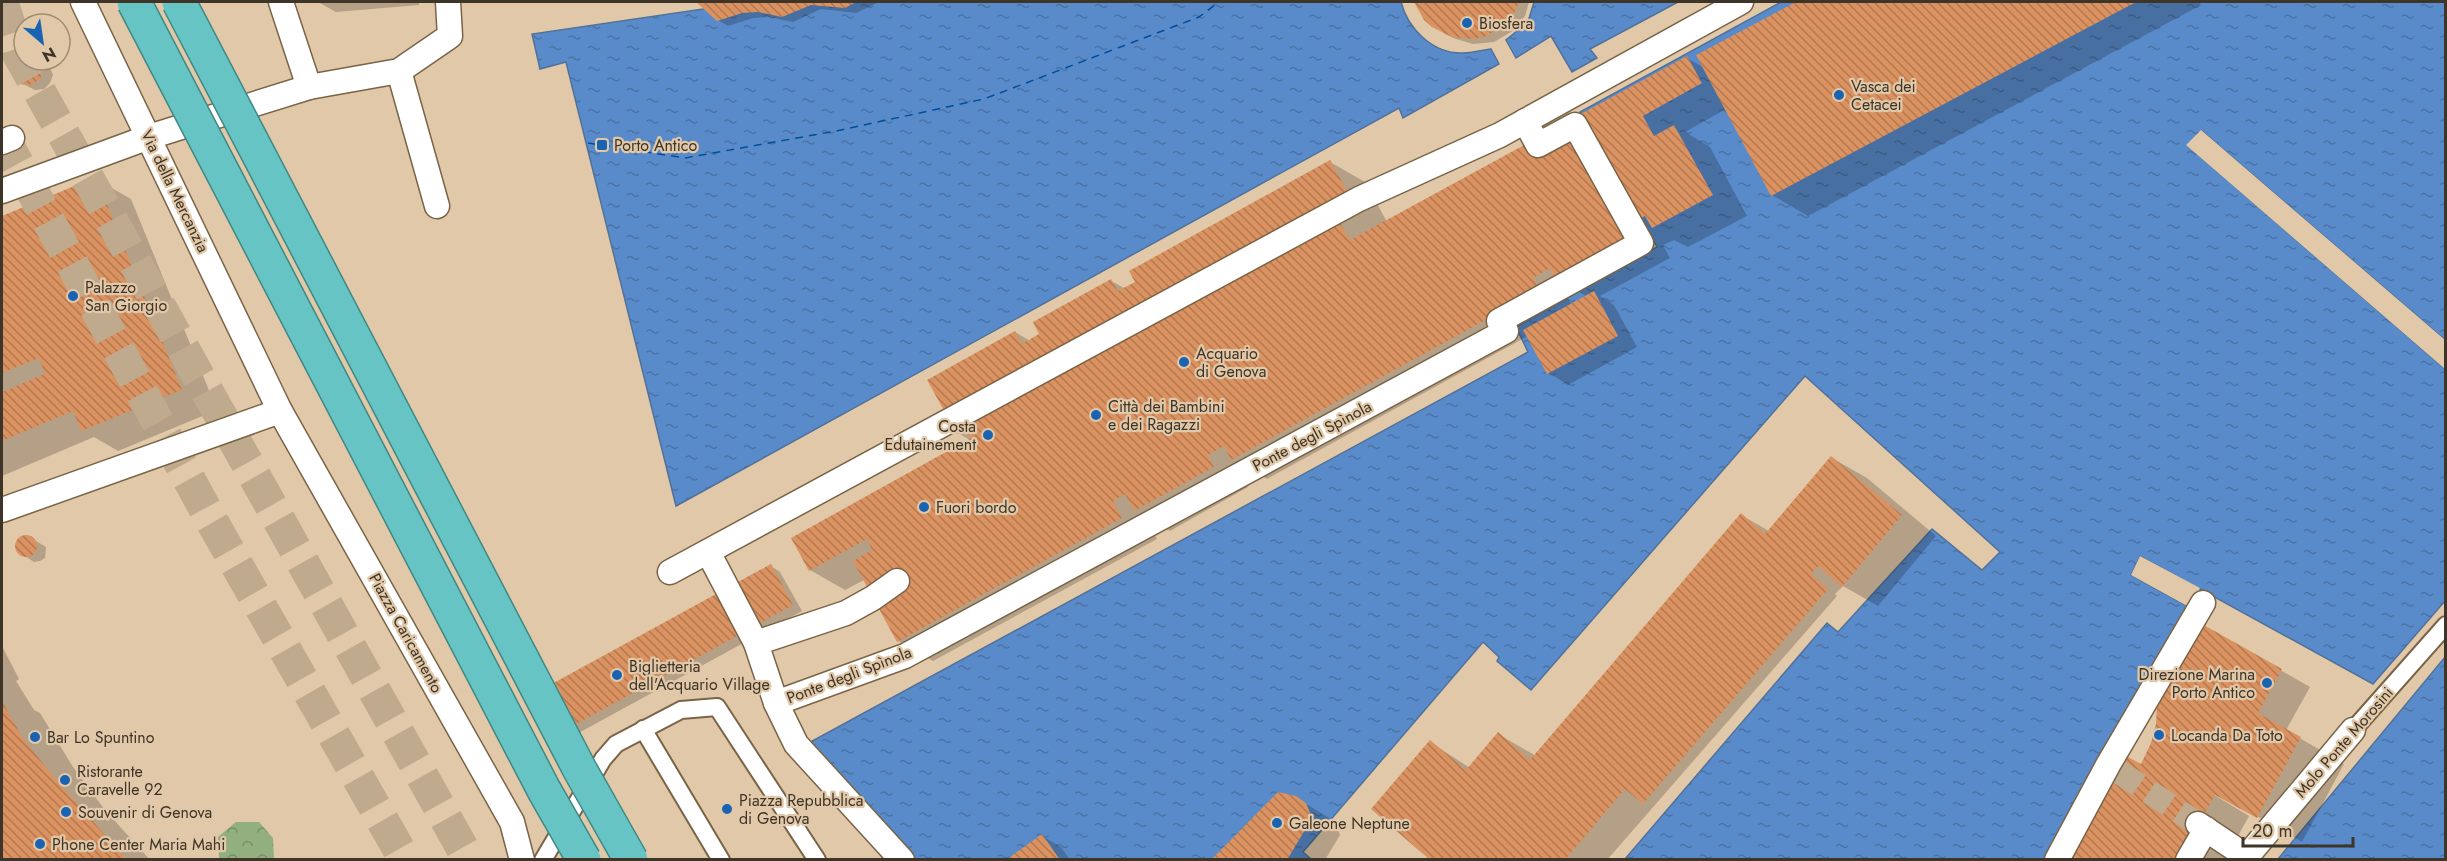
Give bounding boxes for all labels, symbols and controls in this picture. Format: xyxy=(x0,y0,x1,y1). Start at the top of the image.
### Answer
north arrow xyxy=(12,12,72,72)
place label: Biosfera xyxy=(1479,12,1533,35)
marker: Biosfera xyxy=(1460,16,1474,30)
text: N xyxy=(38,42,60,68)
place label: Vasca dei Cetacei xyxy=(1851,75,1916,116)
marker: Vasca dei Cetacei xyxy=(1832,88,1846,102)
street label: Via della Mercanzia xyxy=(135,126,215,256)
place label: Porto Antico xyxy=(614,134,697,157)
marker: Porto Antico xyxy=(595,138,609,152)
place label: Palazzo San Giorgio xyxy=(85,276,167,317)
marker: Palazzo San Giorgio xyxy=(66,289,80,303)
place label: Acquario di Genova xyxy=(1196,342,1266,383)
marker: Acquario di Genova xyxy=(1177,355,1191,369)
place label: Città dei Bambini e dei Ragazzi xyxy=(1108,395,1225,436)
street label: Ponte degli Spìnola xyxy=(1248,395,1376,477)
marker: Città dei Bambini e dei Ragazzi xyxy=(1089,408,1103,422)
place label: Costa Edutainement xyxy=(884,415,976,456)
marker: Costa Edutainement xyxy=(981,428,995,442)
place label: Fuori bordo xyxy=(936,496,1017,519)
marker: Fuori bordo xyxy=(917,500,931,514)
street label: Piazza Caricamento xyxy=(364,569,449,697)
street label: Ponte degli Spìnola xyxy=(783,641,915,709)
place label: Biglietteria dell'Acquario Village xyxy=(629,655,770,696)
place label: Direzione Marina Porto Antico xyxy=(2139,663,2255,704)
marker: Biglietteria dell'Acquario Village xyxy=(610,668,624,682)
marker: Direzione Marina Porto Antico xyxy=(2260,676,2274,690)
street label: Molo Ponte Morosini xyxy=(2289,682,2399,802)
place label: Locanda Da Toto xyxy=(2171,724,2283,747)
place label: Bar Lo Spuntino xyxy=(47,726,155,749)
marker: Locanda Da Toto xyxy=(2152,728,2166,742)
marker: Bar Lo Spuntino xyxy=(28,730,42,744)
place label: Ristorante Caravelle 92 xyxy=(77,760,163,801)
marker: Ristorante Caravelle 92 xyxy=(58,773,72,787)
place label: Piazza Repubblica di Genova xyxy=(739,789,863,830)
place label: Souvenir di Genova xyxy=(78,801,212,824)
marker: Piazza Repubblica di Genova xyxy=(720,802,734,816)
marker: Souvenir di Genova xyxy=(59,805,73,819)
scale bar xyxy=(2243,810,2352,848)
place label: Galeone Neptune xyxy=(1289,812,1410,835)
marker: Galeone Neptune xyxy=(1270,816,1284,830)
text: 20 m xyxy=(2252,818,2292,844)
place label: Phone Center Maria Mahi xyxy=(52,833,225,856)
marker: Phone Center Maria Mahi xyxy=(33,837,47,851)

